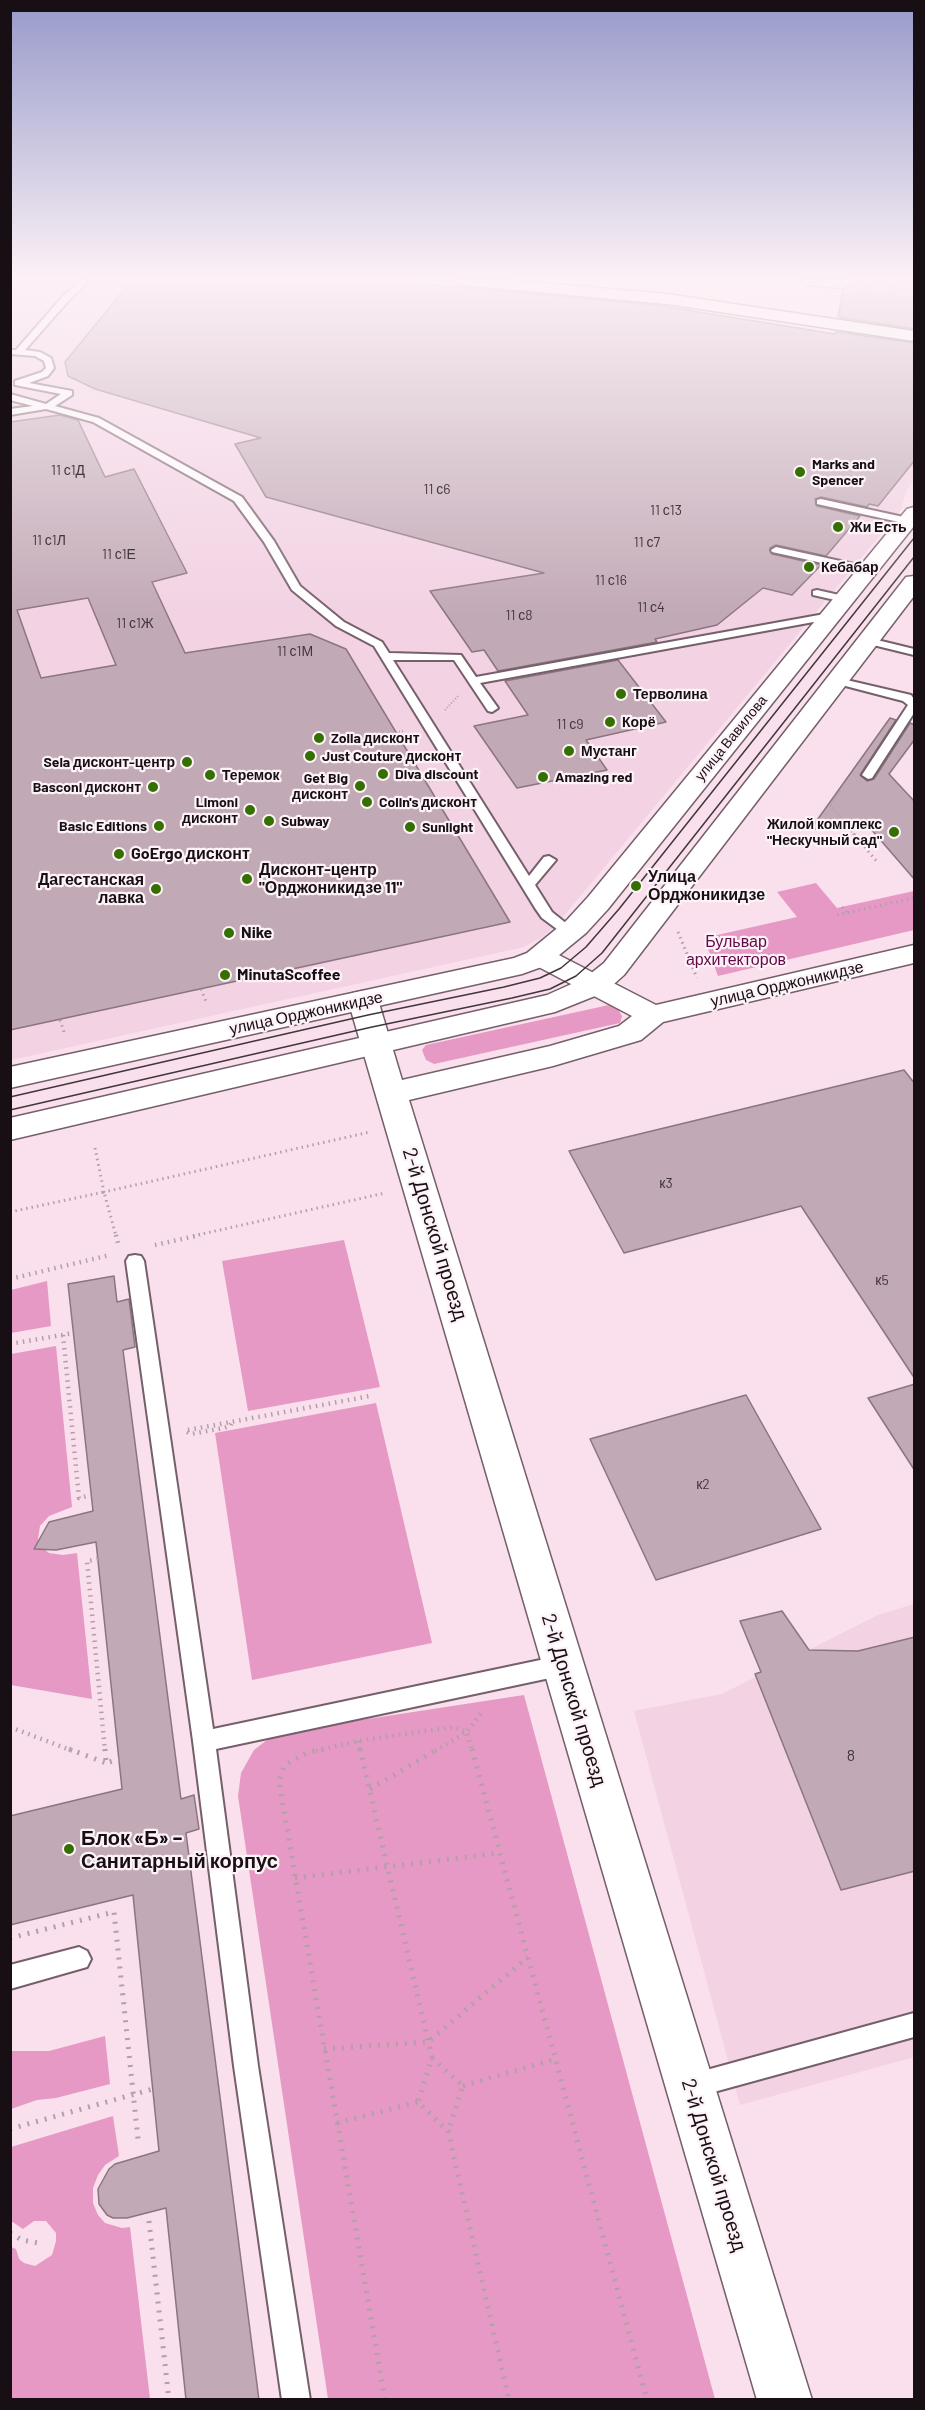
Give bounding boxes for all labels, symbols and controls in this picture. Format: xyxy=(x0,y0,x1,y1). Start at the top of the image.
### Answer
place label: Marks and Spencer xyxy=(812,456,875,488)
house number: 11 с1Д xyxy=(51,462,85,478)
marker: Marks and Spencer xyxy=(793,465,807,479)
house number: 11 с6 xyxy=(424,481,450,497)
house number: 11 с13 xyxy=(650,502,682,518)
place label: Жи Есть xyxy=(850,519,907,535)
marker: Жи Есть xyxy=(831,520,845,534)
house number: 11 с1Л xyxy=(32,532,66,548)
house number: 11 с7 xyxy=(634,534,660,550)
house number: 11 с1Е xyxy=(102,546,136,562)
place label: Кебабар xyxy=(821,559,879,575)
marker: Кебабар xyxy=(802,560,816,574)
house number: 11 с16 xyxy=(595,572,627,588)
house number: 11 с4 xyxy=(637,599,665,615)
house number: 11 с8 xyxy=(506,607,532,623)
house number: 11 с1Ж xyxy=(116,615,154,631)
house number: 11 с1М xyxy=(277,643,313,659)
place label: Терволина xyxy=(633,686,708,702)
marker: Терволина xyxy=(614,687,628,701)
street label: улица Вавилова xyxy=(691,692,771,784)
place label: Корё xyxy=(622,714,655,730)
marker: Корё xyxy=(603,715,617,729)
house number: 11 с9 xyxy=(557,716,583,732)
place label: Zolla дисконт xyxy=(331,730,420,746)
marker: Zolla дисконт xyxy=(312,731,326,745)
place label: Мустанг xyxy=(581,743,637,759)
marker: Мустанг xyxy=(562,744,576,758)
place label: Just Couture дисконт xyxy=(322,748,461,764)
marker: Just Couture дисконт xyxy=(303,749,317,763)
place label: Sela дисконт-центр xyxy=(43,754,175,770)
marker: Sela дисконт-центр xyxy=(180,755,194,769)
place label: Diva discount xyxy=(395,766,479,782)
place label: Теремок xyxy=(222,767,280,783)
marker: Diva discount xyxy=(376,767,390,781)
marker: Теремок xyxy=(203,768,217,782)
place label: Amazing red xyxy=(555,769,632,785)
place label: Get Big дисконт xyxy=(292,770,348,802)
marker: Amazing red xyxy=(536,770,550,784)
place label: Basconi дисконт xyxy=(33,779,141,795)
marker: Get Big дисконт xyxy=(353,779,367,793)
marker: Basconi дисконт xyxy=(146,780,160,794)
place label: Limoni дисконт xyxy=(182,794,238,826)
place label: Colin's дисконт xyxy=(379,794,477,810)
marker: Colin's дисконт xyxy=(360,795,374,809)
marker: Limoni дисконт xyxy=(243,803,257,817)
place label: Subway xyxy=(281,813,329,829)
marker: Subway xyxy=(262,814,276,828)
place label: Жилой комплекс "Нескучный сад" xyxy=(767,816,882,849)
place label: Basic Editions xyxy=(59,818,147,834)
marker: Basic Editions xyxy=(152,819,166,833)
place label: Sunlight xyxy=(422,819,473,835)
marker: Sunlight xyxy=(403,820,417,834)
marker: Жилой комплекс "Нескучный сад" xyxy=(887,825,901,839)
place label: GoErgo дисконт xyxy=(131,844,250,864)
marker: GoErgo дисконт xyxy=(112,847,126,861)
place label: Дисконт-центр "Орджоникидзе 11" xyxy=(259,860,402,898)
place label: Улица Орджоникидзе xyxy=(648,867,765,905)
place label: Дагестанская лавка xyxy=(38,870,144,908)
marker: Дисконт-центр "Орджоникидзе 11" xyxy=(240,872,254,886)
marker: Улица Орджоникидзе xyxy=(629,879,643,893)
marker: Дагестанская лавка xyxy=(149,882,163,896)
place label: Nike xyxy=(241,923,272,943)
marker: Nike xyxy=(222,926,236,940)
park label: Бульвар архитекторов xyxy=(686,932,786,970)
street label: улица Орджоникидзе xyxy=(709,957,865,1011)
place label: MinutaScoffee xyxy=(237,965,341,985)
marker: MinutaScoffee xyxy=(218,968,232,982)
street label: улица Орджоникидзе xyxy=(228,987,384,1039)
street label: 2-й Донской проезд xyxy=(397,1145,473,1323)
house number: к3 xyxy=(659,1175,673,1191)
house number: к5 xyxy=(875,1272,889,1288)
house number: к2 xyxy=(696,1476,710,1492)
street label: 2-й Донской проезд xyxy=(536,1611,612,1789)
house number: 8 xyxy=(847,1746,855,1766)
place label: Блок «Б» – Санитарный корпус xyxy=(81,1826,278,1873)
marker: Блок «Б» – Санитарный корпус xyxy=(62,1842,76,1856)
street label: 2-й Донской проезд xyxy=(676,2076,752,2254)

